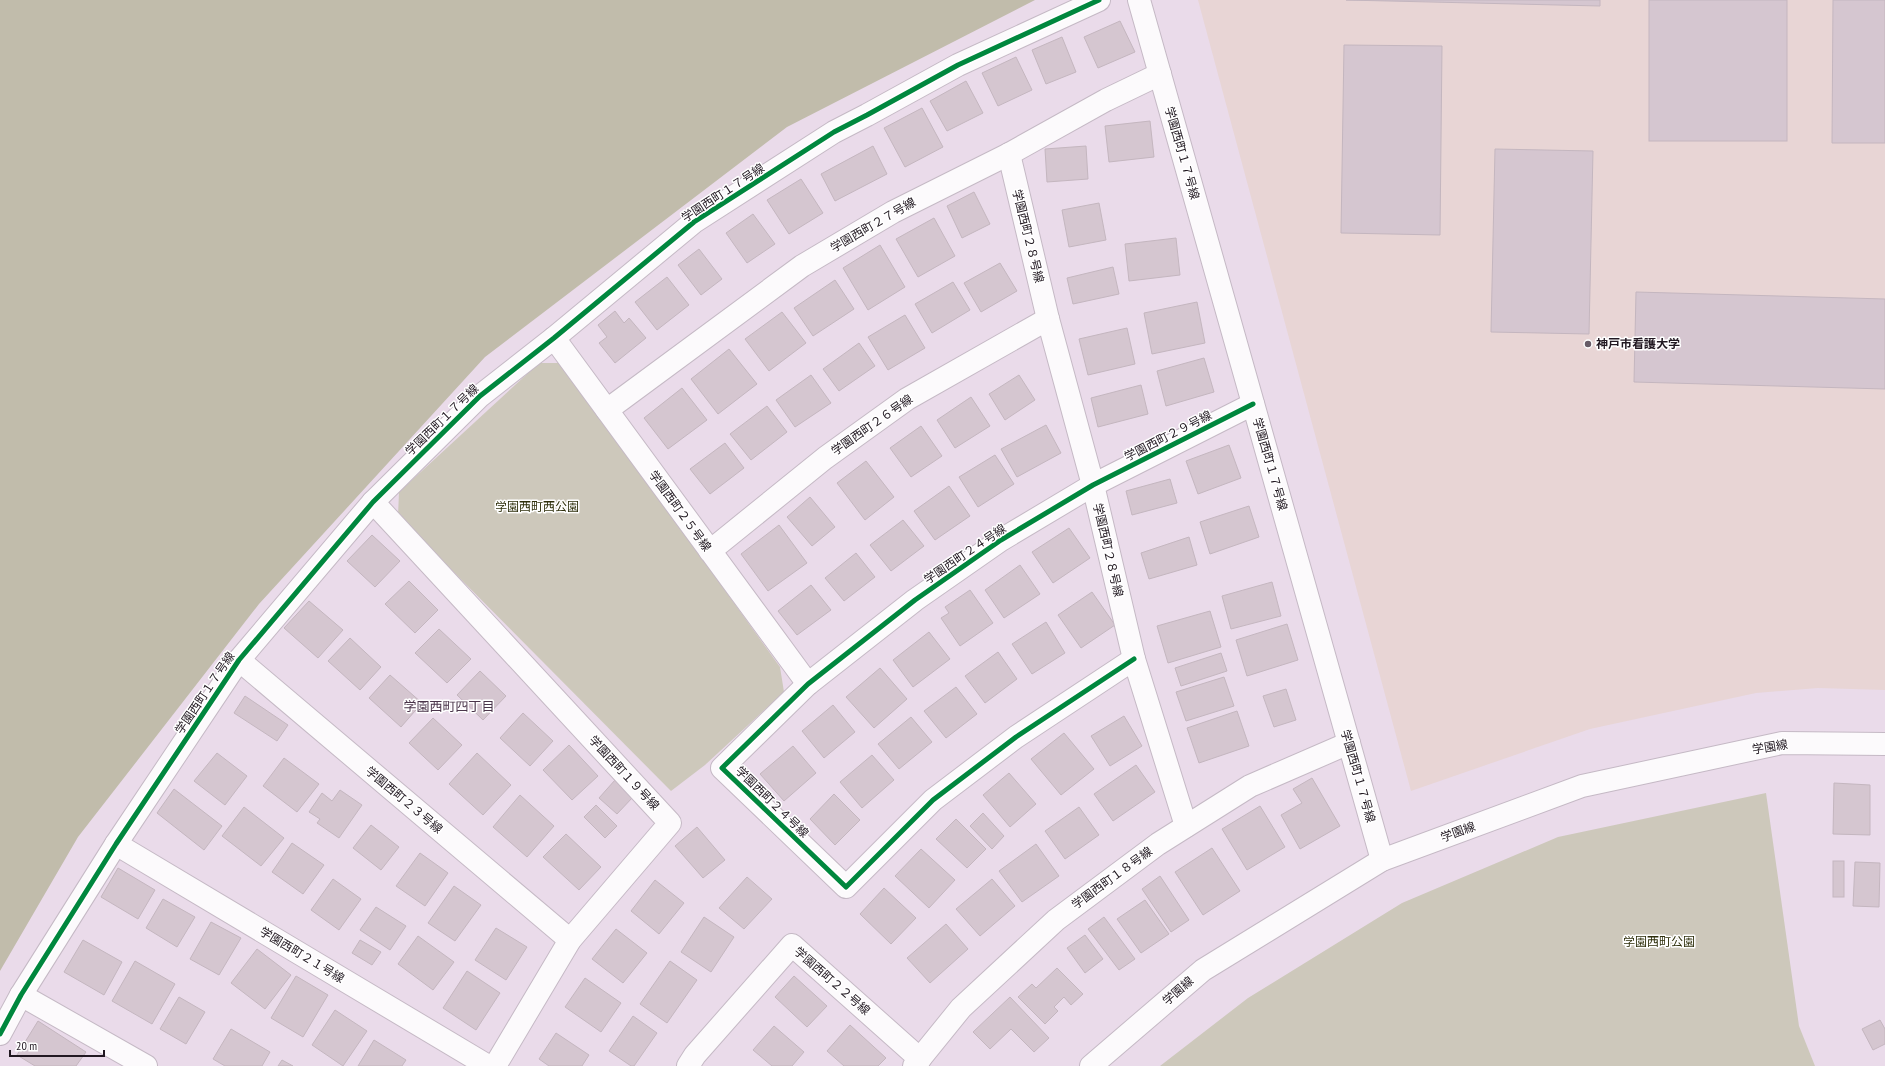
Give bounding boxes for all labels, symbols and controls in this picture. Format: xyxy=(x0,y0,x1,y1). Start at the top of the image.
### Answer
street label: 学園西町１７号線 xyxy=(1162,105,1203,201)
street label: 学園西町１７号線 xyxy=(678,160,767,225)
street label: 学園西町２８号線 xyxy=(1010,187,1047,284)
street label: 学園西町２７号線 xyxy=(827,194,918,255)
place label: 神戸市看護大学 xyxy=(1596,336,1680,351)
marker: 神戸市看護大学 xyxy=(1583,339,1593,349)
street label: 学園西町１７号線 xyxy=(402,381,481,458)
street label: 学園西町２６号線 xyxy=(828,391,915,458)
street label: 学園西町２９号線 xyxy=(1122,407,1214,464)
street label: 学園西町１７号線 xyxy=(1250,416,1291,512)
street label: 学園西町２５号線 xyxy=(646,467,715,554)
park label: 学園西町西公園 xyxy=(495,499,579,514)
street label: 学園西町２８号線 xyxy=(1090,501,1127,598)
street label: 学園西町２４号線 xyxy=(921,521,1009,587)
street label: 学園西町１７号線 xyxy=(172,649,238,737)
district label: 学園西町四丁目 xyxy=(403,698,495,715)
street label: 学園西町１７号線 xyxy=(1338,728,1379,824)
street label: 学園西町１９号線 xyxy=(586,732,663,813)
street label: 学園線 xyxy=(1751,736,1789,757)
street label: 学園西町２３号線 xyxy=(363,763,446,836)
street label: 学園西町２４号線 xyxy=(733,763,812,840)
street label: 学園線 xyxy=(1438,818,1477,845)
street label: 学園西町１８号線 xyxy=(1068,843,1155,912)
street label: 学園西町２１号線 xyxy=(257,923,347,986)
park label: 学園西町公園 xyxy=(1623,934,1695,949)
street label: 学園西町２２号線 xyxy=(791,943,873,1018)
street label: 学園線 xyxy=(1159,973,1196,1008)
scale bar xyxy=(10,1032,104,1058)
text: 20 m xyxy=(16,1038,37,1053)

